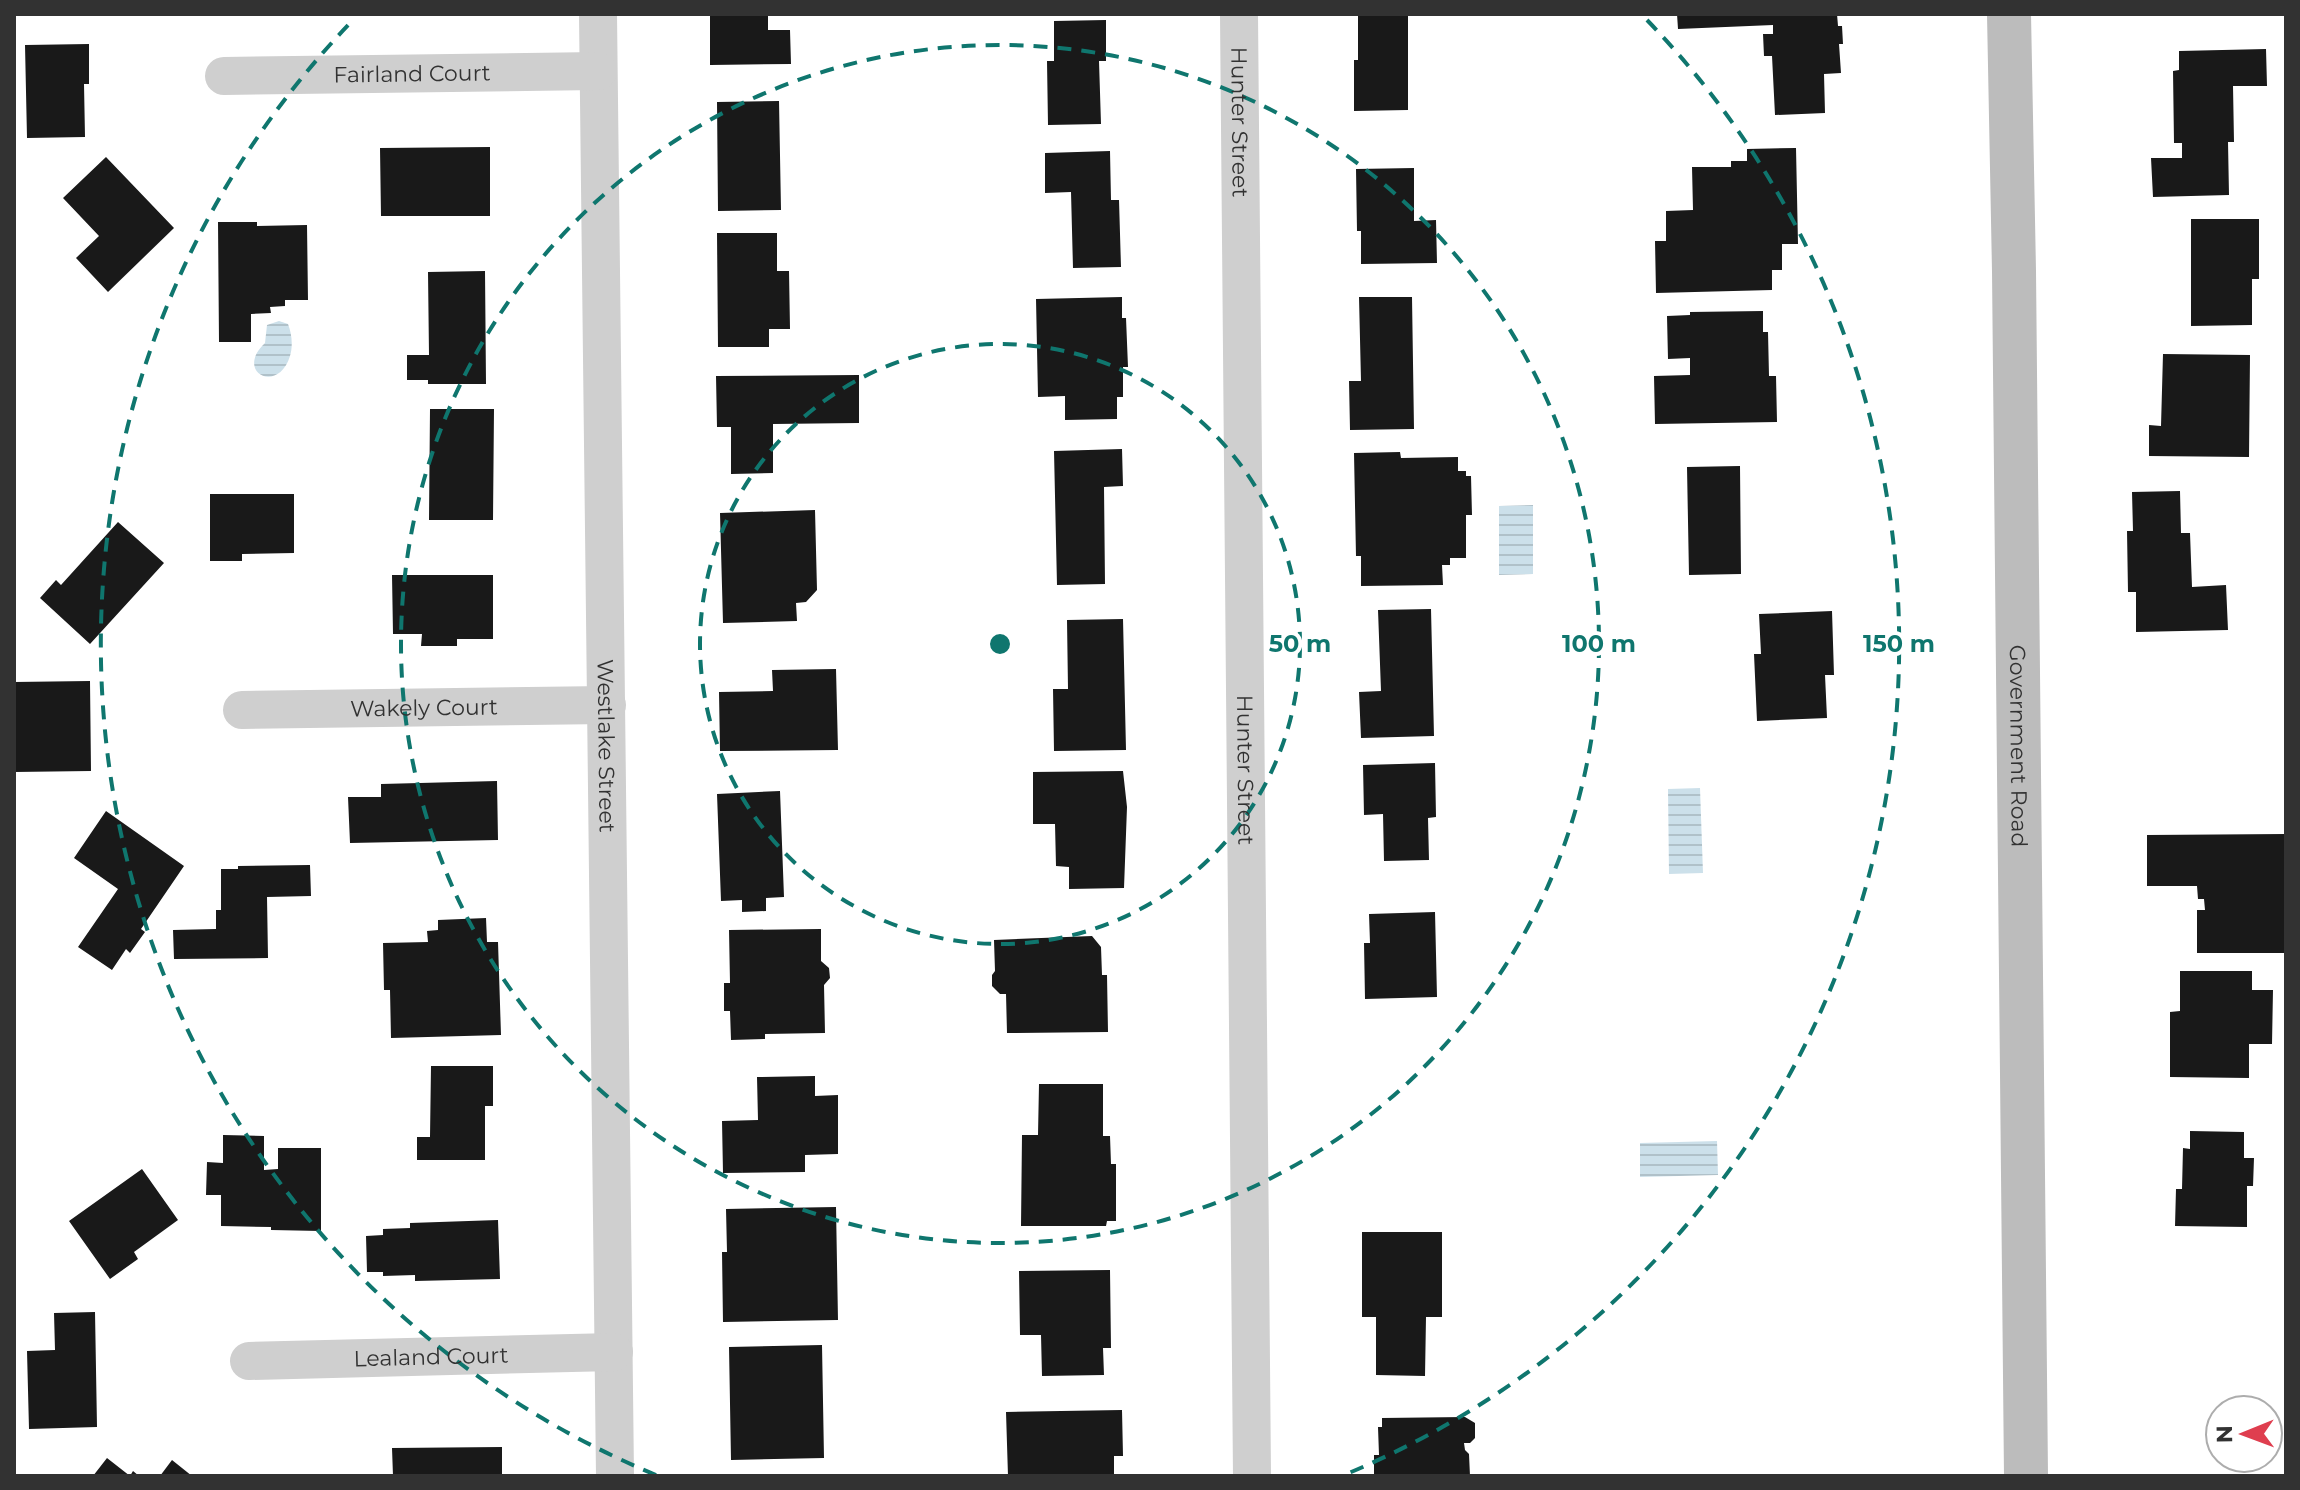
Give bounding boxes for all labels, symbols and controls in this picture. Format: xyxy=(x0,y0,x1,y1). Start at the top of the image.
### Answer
street label: Hunter Street xyxy=(1226,47,1254,197)
street label: Fairland Court xyxy=(333,59,491,88)
text: 50 m xyxy=(1269,629,1331,658)
text: 100 m xyxy=(1562,629,1636,658)
text: 150 m xyxy=(1863,629,1935,658)
centre of rings xyxy=(986,630,1014,658)
street label: Government Road xyxy=(2004,644,2033,847)
street label: Westlake Street xyxy=(592,659,621,833)
street label: Wakely Court xyxy=(350,693,498,722)
street label: Hunter Street xyxy=(1232,695,1260,845)
street label: Lealand Court xyxy=(353,1341,509,1372)
north arrow xyxy=(2204,1394,2284,1474)
text: N xyxy=(2211,1425,2238,1443)

